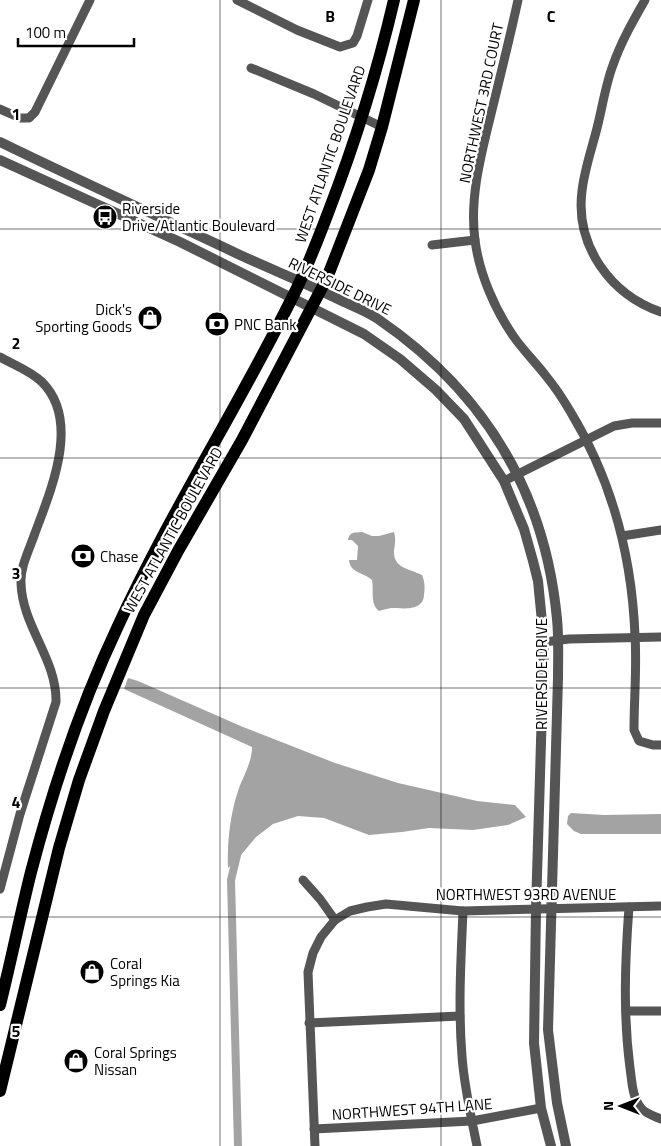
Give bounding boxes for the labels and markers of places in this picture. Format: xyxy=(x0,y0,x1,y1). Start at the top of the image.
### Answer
place label: Riverside Drive/Atlantic Boulevard xyxy=(122,197,275,237)
bus stop icon: Riverside Drive/Atlantic Boulevard xyxy=(92,204,118,230)
place label: Dick's Sporting Goods xyxy=(35,298,132,338)
shop icon: Dick's Sporting Goods xyxy=(137,305,163,331)
bank icon: PNC Bank xyxy=(204,311,230,337)
place label: PNC Bank xyxy=(234,313,297,336)
bank icon: Chase xyxy=(70,543,96,569)
place label: Chase xyxy=(100,545,138,568)
place label: Coral Springs Kia xyxy=(110,952,180,992)
shop icon: Coral Springs Kia xyxy=(79,959,105,985)
place label: Coral Springs Nissan xyxy=(94,1041,177,1081)
shop icon: Coral Springs Nissan xyxy=(63,1048,89,1074)

